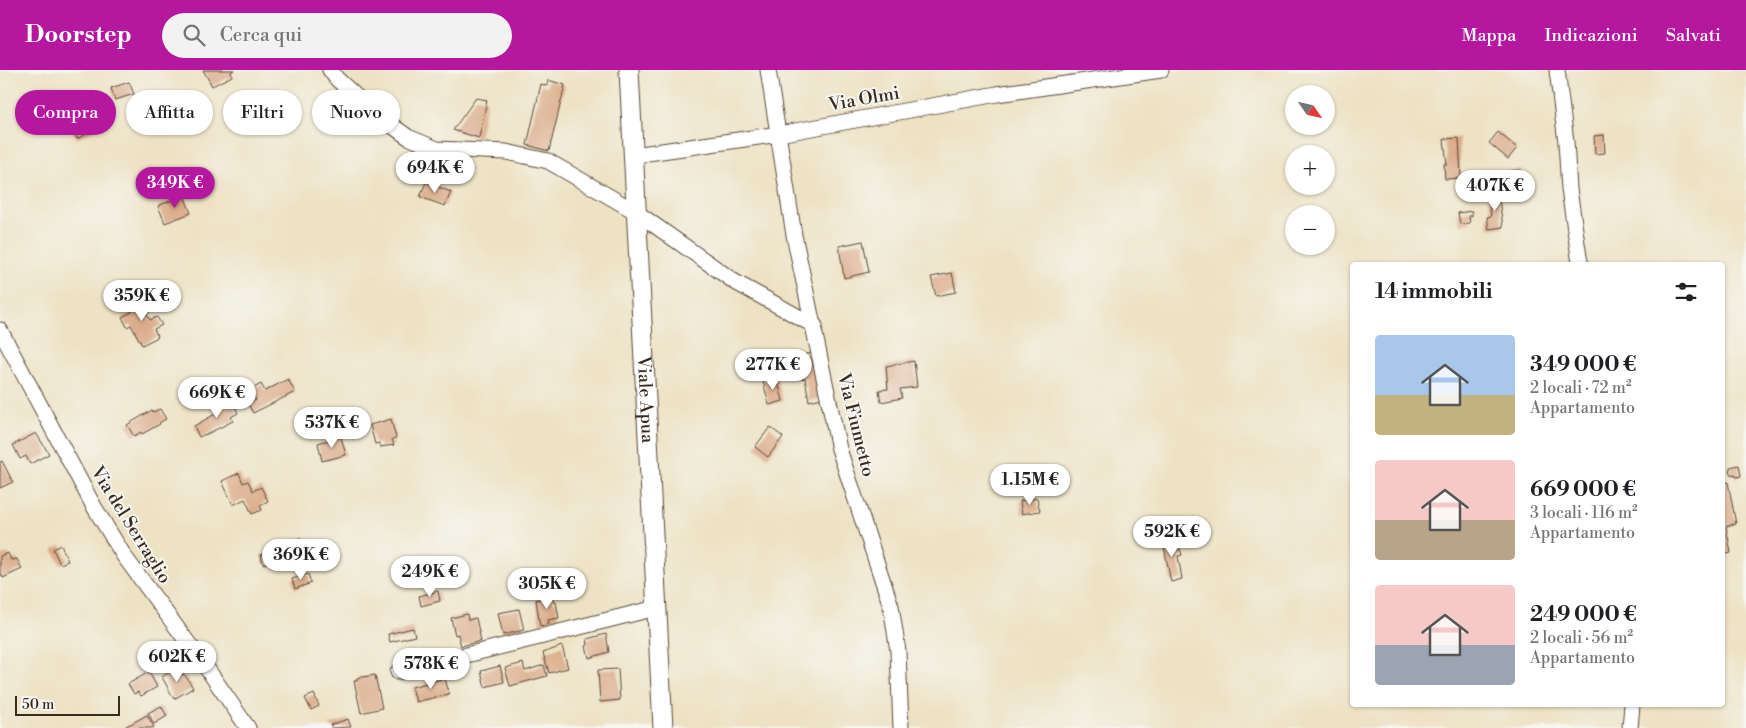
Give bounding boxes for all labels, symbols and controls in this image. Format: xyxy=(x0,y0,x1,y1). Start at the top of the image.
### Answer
search box xyxy=(162,13,512,58)
text: Doorstep xyxy=(25,20,132,50)
icon: search xyxy=(180,21,208,49)
text: Cerca qui xyxy=(220,23,302,47)
text: Mappa xyxy=(1462,24,1516,47)
text: Indicazioni xyxy=(1544,24,1638,47)
text: Salvati xyxy=(1666,24,1721,47)
street label: Via Olmi xyxy=(826,81,901,117)
north arrow xyxy=(1285,85,1335,135)
map controls xyxy=(1285,85,1335,255)
chip: Compra xyxy=(15,90,116,135)
chip: Affitta xyxy=(126,90,213,135)
chip: Filtri xyxy=(223,90,302,135)
chip: Nuovo xyxy=(312,90,400,135)
button: + xyxy=(1285,145,1335,195)
pin: 694K € xyxy=(394,152,476,194)
text: 694K € xyxy=(407,158,463,178)
pin: 349K € xyxy=(134,166,216,209)
pin: 407K € xyxy=(1454,170,1536,212)
text: 349K € xyxy=(147,173,203,193)
text: 407K € xyxy=(1466,176,1524,196)
button: − xyxy=(1285,205,1335,255)
icon: filters xyxy=(1672,278,1700,306)
text: 14 immobili xyxy=(1375,279,1492,305)
pin: 359K € xyxy=(101,280,183,322)
text: 359K € xyxy=(114,286,170,306)
pin: 277K € xyxy=(732,348,814,391)
text: 349 000 € xyxy=(1530,352,1636,378)
street label: Viale Apua xyxy=(632,354,660,445)
text: 277K € xyxy=(746,355,800,375)
icon: home xyxy=(1415,355,1475,415)
street label: Via Fiumetto xyxy=(832,370,880,479)
pin: 669K € xyxy=(176,376,258,419)
text: 2 locali · 72 m² xyxy=(1530,378,1632,398)
text: 669K € xyxy=(189,383,245,403)
text: Appartamento xyxy=(1530,398,1635,418)
pin: 537K € xyxy=(291,406,373,449)
text: 537K € xyxy=(305,413,359,433)
street label: Via del Serraglio xyxy=(85,461,176,588)
pin: 1.15M € xyxy=(984,464,1076,506)
text: 1.15M € xyxy=(1001,470,1059,490)
text: 669 000 € xyxy=(1530,477,1636,503)
icon: home xyxy=(1415,480,1475,540)
text: 3 locali · 116 m² xyxy=(1530,503,1638,523)
pin: 592K € xyxy=(1131,516,1213,558)
text: 592K € xyxy=(1144,522,1200,542)
text: Appartamento xyxy=(1530,523,1635,543)
pin: 369K € xyxy=(260,538,342,581)
text: 369K € xyxy=(273,545,329,565)
pin: 249K € xyxy=(389,556,471,598)
text: 249K € xyxy=(402,562,458,582)
pin: 305K € xyxy=(506,568,588,610)
text: 305K € xyxy=(518,574,576,594)
text: 249 000 € xyxy=(1530,602,1637,628)
icon: home xyxy=(1415,605,1475,665)
text: 2 locali · 56 m² xyxy=(1530,628,1633,648)
pin: 602K € xyxy=(136,640,218,683)
text: 602K € xyxy=(148,647,206,667)
pin: 578K € xyxy=(390,648,472,690)
text: Appartamento xyxy=(1530,648,1635,668)
text: 578K € xyxy=(404,654,458,674)
scale bar xyxy=(15,693,120,716)
text: 50 m xyxy=(22,696,54,714)

